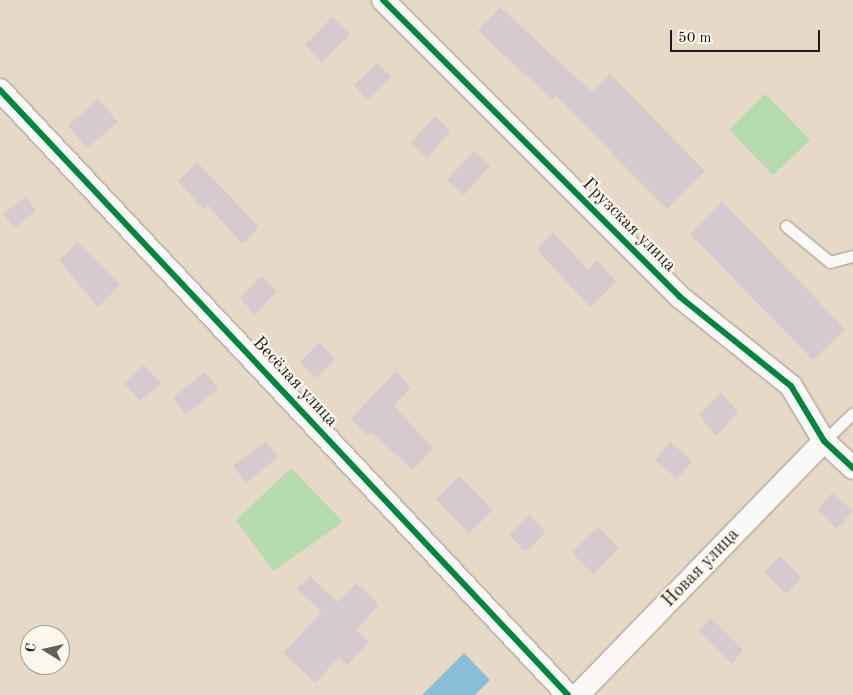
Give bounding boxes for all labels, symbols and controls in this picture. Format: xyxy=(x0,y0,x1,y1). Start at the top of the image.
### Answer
scale bar xyxy=(673,20,823,52)
text: 50 m xyxy=(678,31,712,46)
street label: Грузская улица xyxy=(577,173,681,277)
street label: Весёлая улица xyxy=(248,332,342,432)
street label: Новая улица xyxy=(658,524,744,612)
north arrow xyxy=(20,625,70,675)
text: С xyxy=(24,642,39,653)

